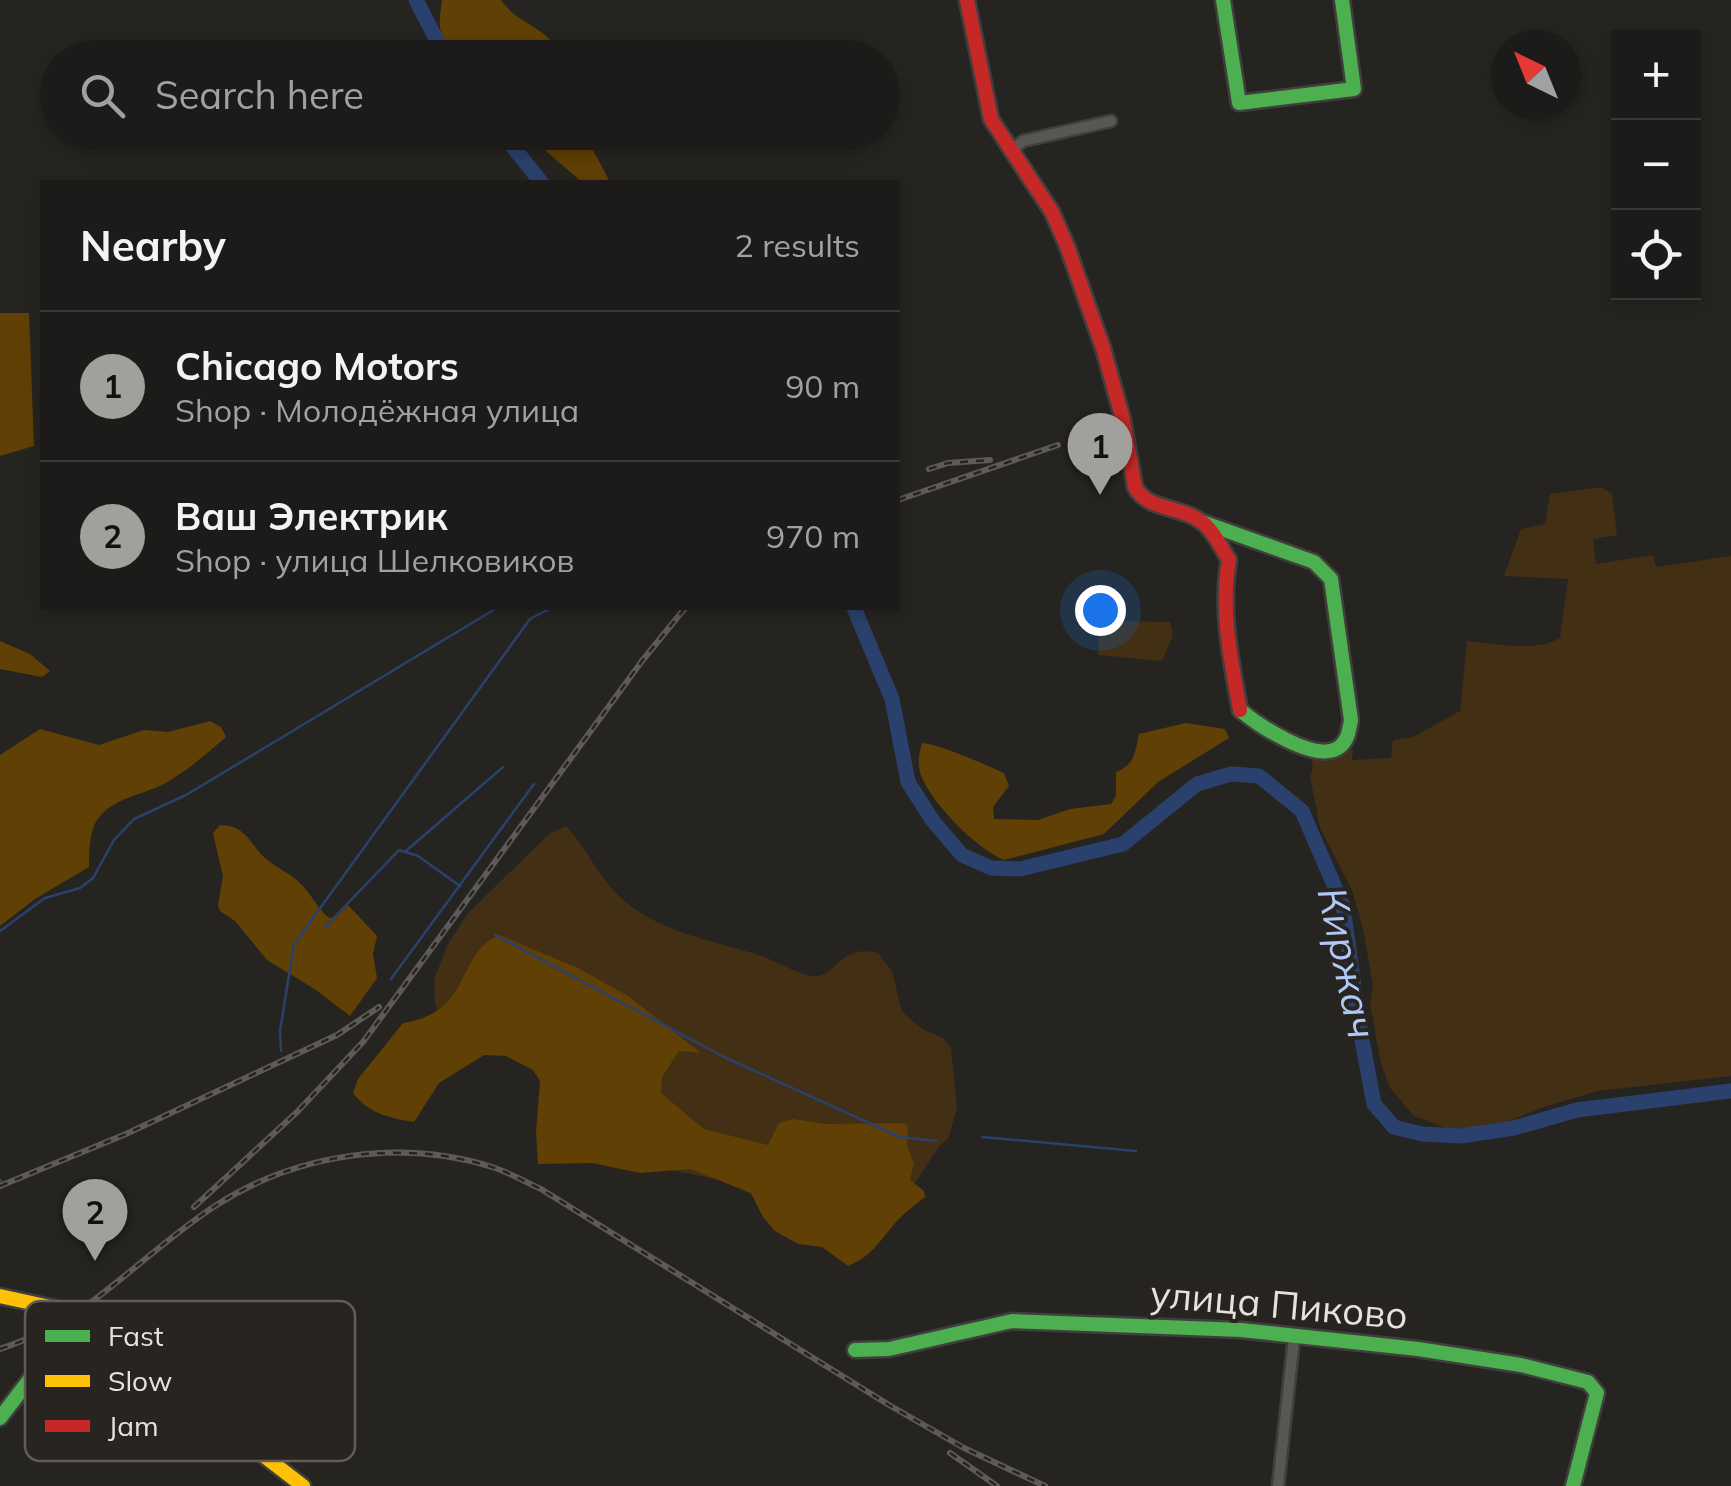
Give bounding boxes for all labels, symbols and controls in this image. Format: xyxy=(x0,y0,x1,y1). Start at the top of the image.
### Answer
north arrow xyxy=(1491,30,1581,120)
map controls xyxy=(1611,30,1701,300)
button: + xyxy=(1611,30,1701,120)
search box xyxy=(40,40,900,150)
icon: search xyxy=(75,68,130,123)
text: Search here xyxy=(155,71,364,119)
button: − xyxy=(1611,120,1701,210)
button: locate xyxy=(1611,210,1701,300)
text: Nearby xyxy=(80,219,226,272)
text: 2 results xyxy=(735,225,860,265)
text: Chicago Motors xyxy=(175,342,459,390)
text: 1 xyxy=(103,366,122,406)
text: 90 m xyxy=(785,366,860,406)
text: Shop · Молодёжная улица xyxy=(175,390,579,430)
pin: 1 xyxy=(1068,412,1132,495)
text: Ваш Электрик xyxy=(175,492,448,540)
text: 2 xyxy=(103,516,122,556)
text: 970 m xyxy=(766,516,860,556)
text: Shop · улица Шелковиков xyxy=(175,540,574,580)
your location xyxy=(1075,585,1126,636)
water label: Киржач xyxy=(1308,882,1388,1043)
pin: 2 xyxy=(62,1178,128,1261)
street label: улица Пиково xyxy=(1148,1269,1410,1339)
legend xyxy=(25,1301,355,1461)
text: Fast xyxy=(108,1318,164,1353)
text: Slow xyxy=(108,1363,172,1398)
text: Jam xyxy=(108,1408,159,1443)

